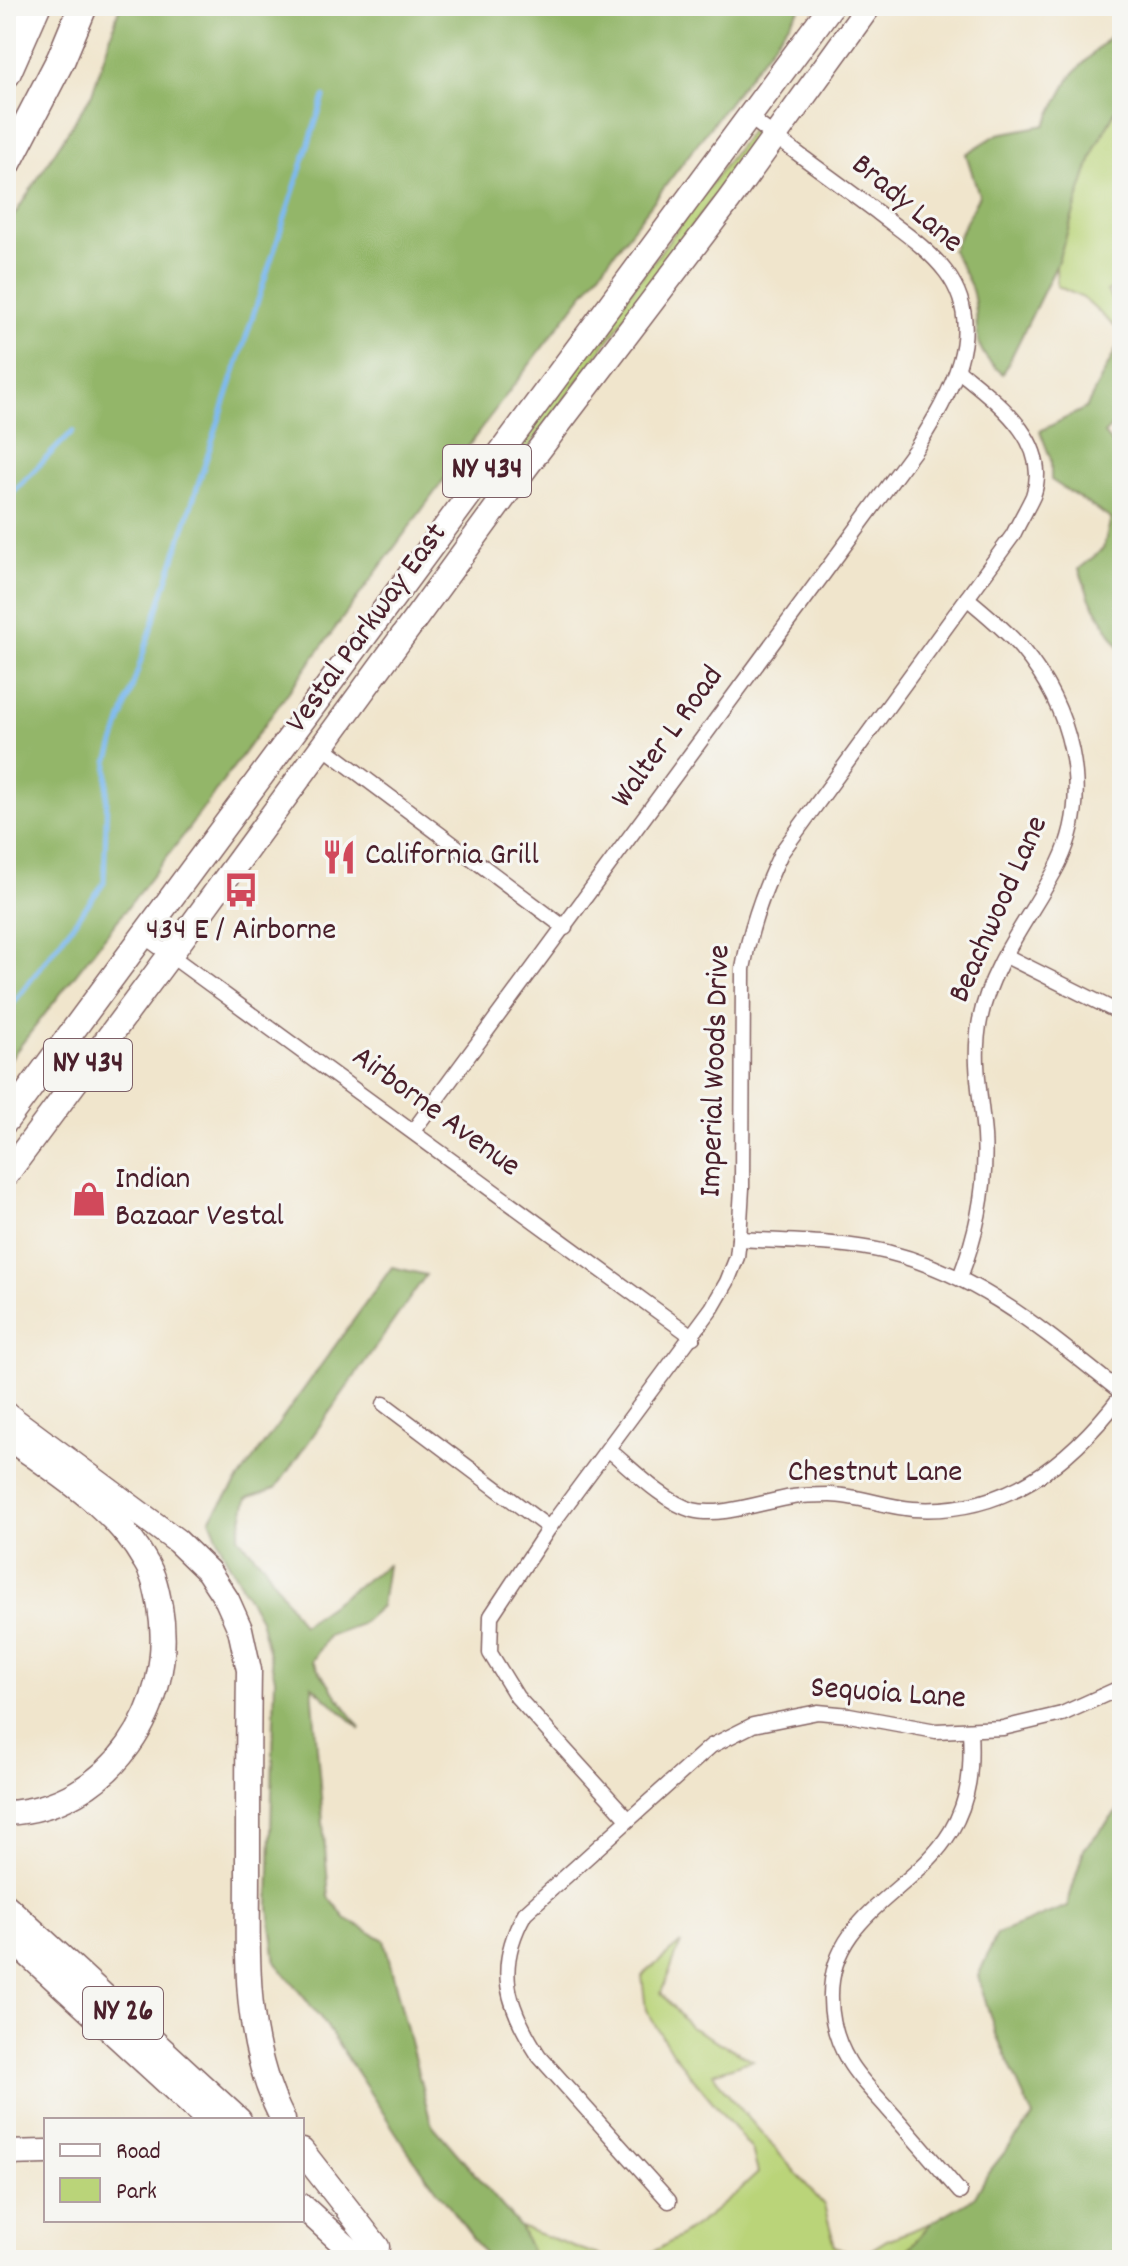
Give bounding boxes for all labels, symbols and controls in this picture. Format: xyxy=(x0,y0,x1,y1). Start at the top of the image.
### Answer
street label: Brady Lane xyxy=(840,144,972,266)
road number: NY 434 xyxy=(443,445,531,497)
street label: Vestal Parkway East xyxy=(276,514,460,744)
street label: Walter L Road xyxy=(602,657,736,819)
street label: Beachwood Lane xyxy=(938,809,1062,1011)
place label: California Grill xyxy=(365,834,539,880)
restaurant icon: California Grill xyxy=(320,838,358,876)
bus stop icon: 434 E / Airborne xyxy=(222,871,260,909)
place label: 434 E / Airborne xyxy=(146,909,336,955)
street label: Imperial Woods Drive xyxy=(690,944,744,1198)
street label: Airborne Avenue xyxy=(341,1036,529,1190)
road number: NY 434 xyxy=(44,1039,132,1091)
place label: Indian Bazaar Vestal xyxy=(115,1158,284,1241)
shop icon: Indian Bazaar Vestal xyxy=(70,1180,108,1218)
street label: Chestnut Lane xyxy=(788,1451,962,1497)
street label: Sequoia Lane xyxy=(809,1667,967,1723)
road number: NY 26 xyxy=(83,1987,163,2039)
legend xyxy=(44,2118,304,2222)
text: Road xyxy=(116,2136,161,2170)
text: Park xyxy=(116,2176,157,2210)

